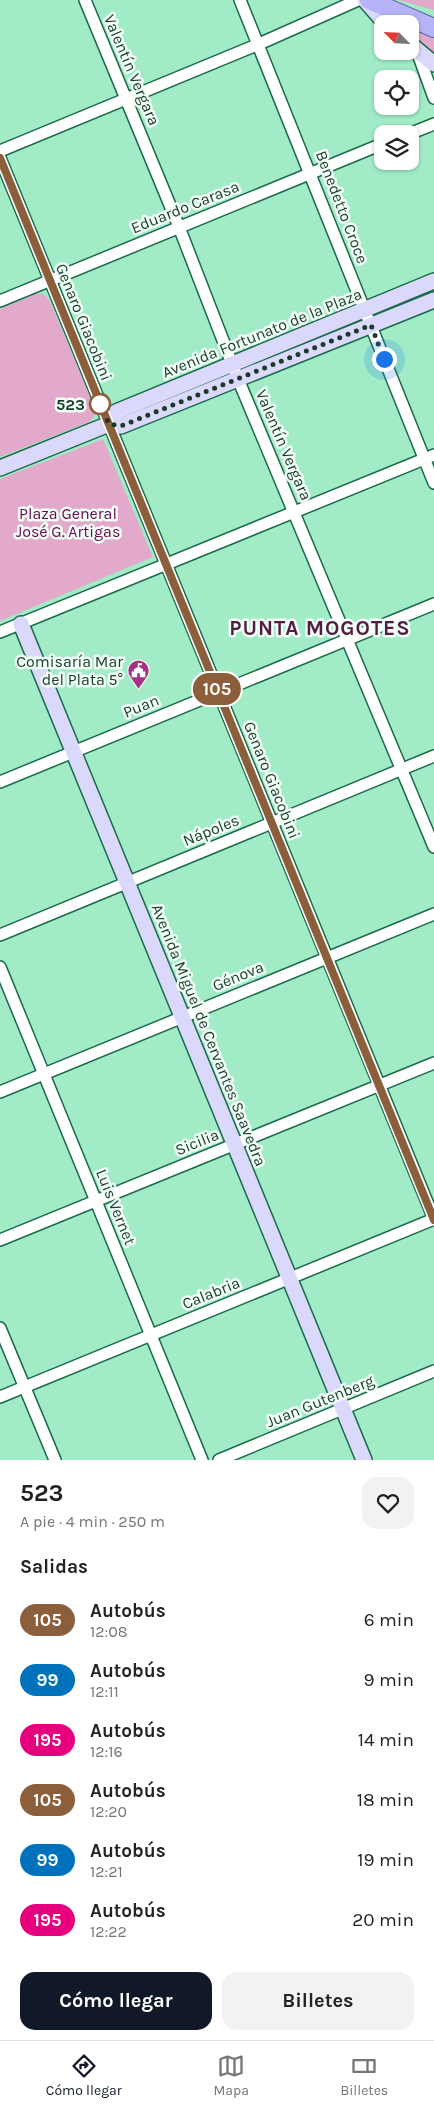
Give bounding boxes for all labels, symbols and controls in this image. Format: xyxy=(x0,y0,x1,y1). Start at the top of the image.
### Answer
street label: Valentín Vergara xyxy=(100,12,164,128)
north arrow xyxy=(374,15,419,60)
map controls xyxy=(374,15,419,170)
button: locate xyxy=(374,70,419,115)
button: layers xyxy=(374,125,419,170)
street label: Benedetto Croce xyxy=(312,148,372,266)
street label: Eduardo Carasa xyxy=(128,177,242,237)
street label: Genaro Giacobini xyxy=(52,261,116,383)
street label: Avenida Fortunato de la Plaza xyxy=(159,284,365,382)
your location xyxy=(372,347,397,372)
street label: Valentín Vergara xyxy=(252,387,316,503)
marker: 523 xyxy=(89,393,111,415)
place label: 523 xyxy=(56,395,85,414)
park label: Plaza General José G. Artigas xyxy=(16,504,120,541)
district label: PUNTA MOGOTES xyxy=(229,616,411,640)
place label: Comisaría Mar del Plata 5° xyxy=(16,652,123,689)
public building icon: Comisaría Mar del Plata 5° xyxy=(127,658,151,689)
line badge: 105 xyxy=(188,673,246,705)
text: 105 xyxy=(203,678,231,700)
street label: Puan xyxy=(120,690,162,722)
street label: Genaro Giacobini xyxy=(240,719,304,841)
street label: Nápoles xyxy=(180,810,242,850)
street label: Avenida Miguel de Cervantes Saavedra xyxy=(148,901,270,1169)
street label: Génova xyxy=(210,957,266,995)
street label: Sicilia xyxy=(172,1125,222,1159)
street label: Luis Vernet xyxy=(92,1166,140,1248)
street label: Calabria xyxy=(179,1273,243,1313)
street label: Juan Gutenberg xyxy=(263,1371,377,1431)
button: heart xyxy=(362,1477,414,1529)
text: 523 xyxy=(20,1479,63,1507)
text: A pie · 4 min · 250 m xyxy=(20,1512,165,1531)
text: Salidas xyxy=(20,1556,88,1578)
text: Autobús xyxy=(90,1600,166,1622)
text: 105 xyxy=(33,1609,62,1631)
text: 6 min xyxy=(364,1609,414,1631)
text: 12:08 xyxy=(90,1622,128,1641)
text: Autobús xyxy=(90,1660,166,1682)
text: 99 xyxy=(37,1669,58,1691)
text: 9 min xyxy=(364,1669,414,1691)
text: 12:11 xyxy=(90,1682,119,1701)
text: Autobús xyxy=(90,1720,166,1742)
text: 195 xyxy=(34,1729,61,1751)
text: 14 min xyxy=(358,1729,414,1751)
text: 12:16 xyxy=(90,1742,123,1761)
text: Autobús xyxy=(90,1780,166,1802)
text: 105 xyxy=(33,1789,62,1811)
text: 18 min xyxy=(357,1789,414,1811)
text: 12:20 xyxy=(90,1802,127,1821)
text: Autobús xyxy=(90,1840,166,1862)
text: 99 xyxy=(37,1849,58,1871)
text: 19 min xyxy=(357,1849,414,1871)
text: 12:21 xyxy=(90,1862,123,1881)
text: Autobús xyxy=(90,1900,166,1922)
text: 195 xyxy=(34,1909,61,1931)
text: 20 min xyxy=(352,1909,414,1931)
text: 12:22 xyxy=(90,1922,127,1941)
button: Cómo llegar xyxy=(20,1972,212,2030)
button: Billetes xyxy=(222,1972,414,2030)
tab: Cómo llegar xyxy=(46,2052,122,2099)
tab: Mapa xyxy=(213,2052,249,2099)
tab: Billetes xyxy=(340,2052,388,2099)

